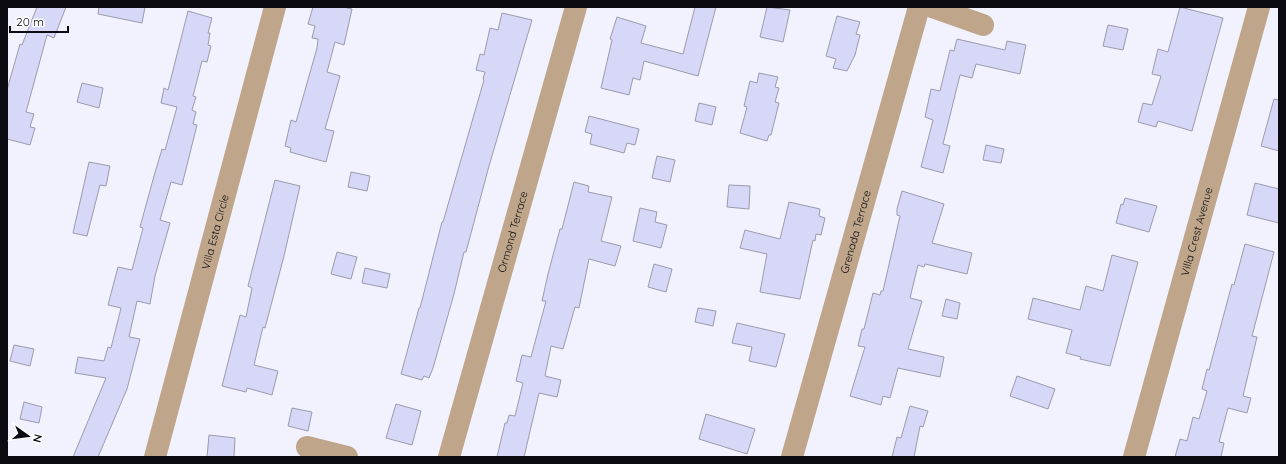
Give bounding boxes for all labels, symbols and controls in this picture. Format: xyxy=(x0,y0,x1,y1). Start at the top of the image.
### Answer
scale bar xyxy=(10,8,68,34)
text: 20 m xyxy=(16,14,44,29)
street label: Villa Crest Avenue xyxy=(1178,186,1216,277)
street label: Grenada Terrace xyxy=(837,189,874,275)
street label: Ormond Terrace xyxy=(494,190,531,274)
street label: Villa Esta Circle xyxy=(198,193,232,271)
north arrow xyxy=(8,416,48,456)
text: N xyxy=(30,433,45,444)

